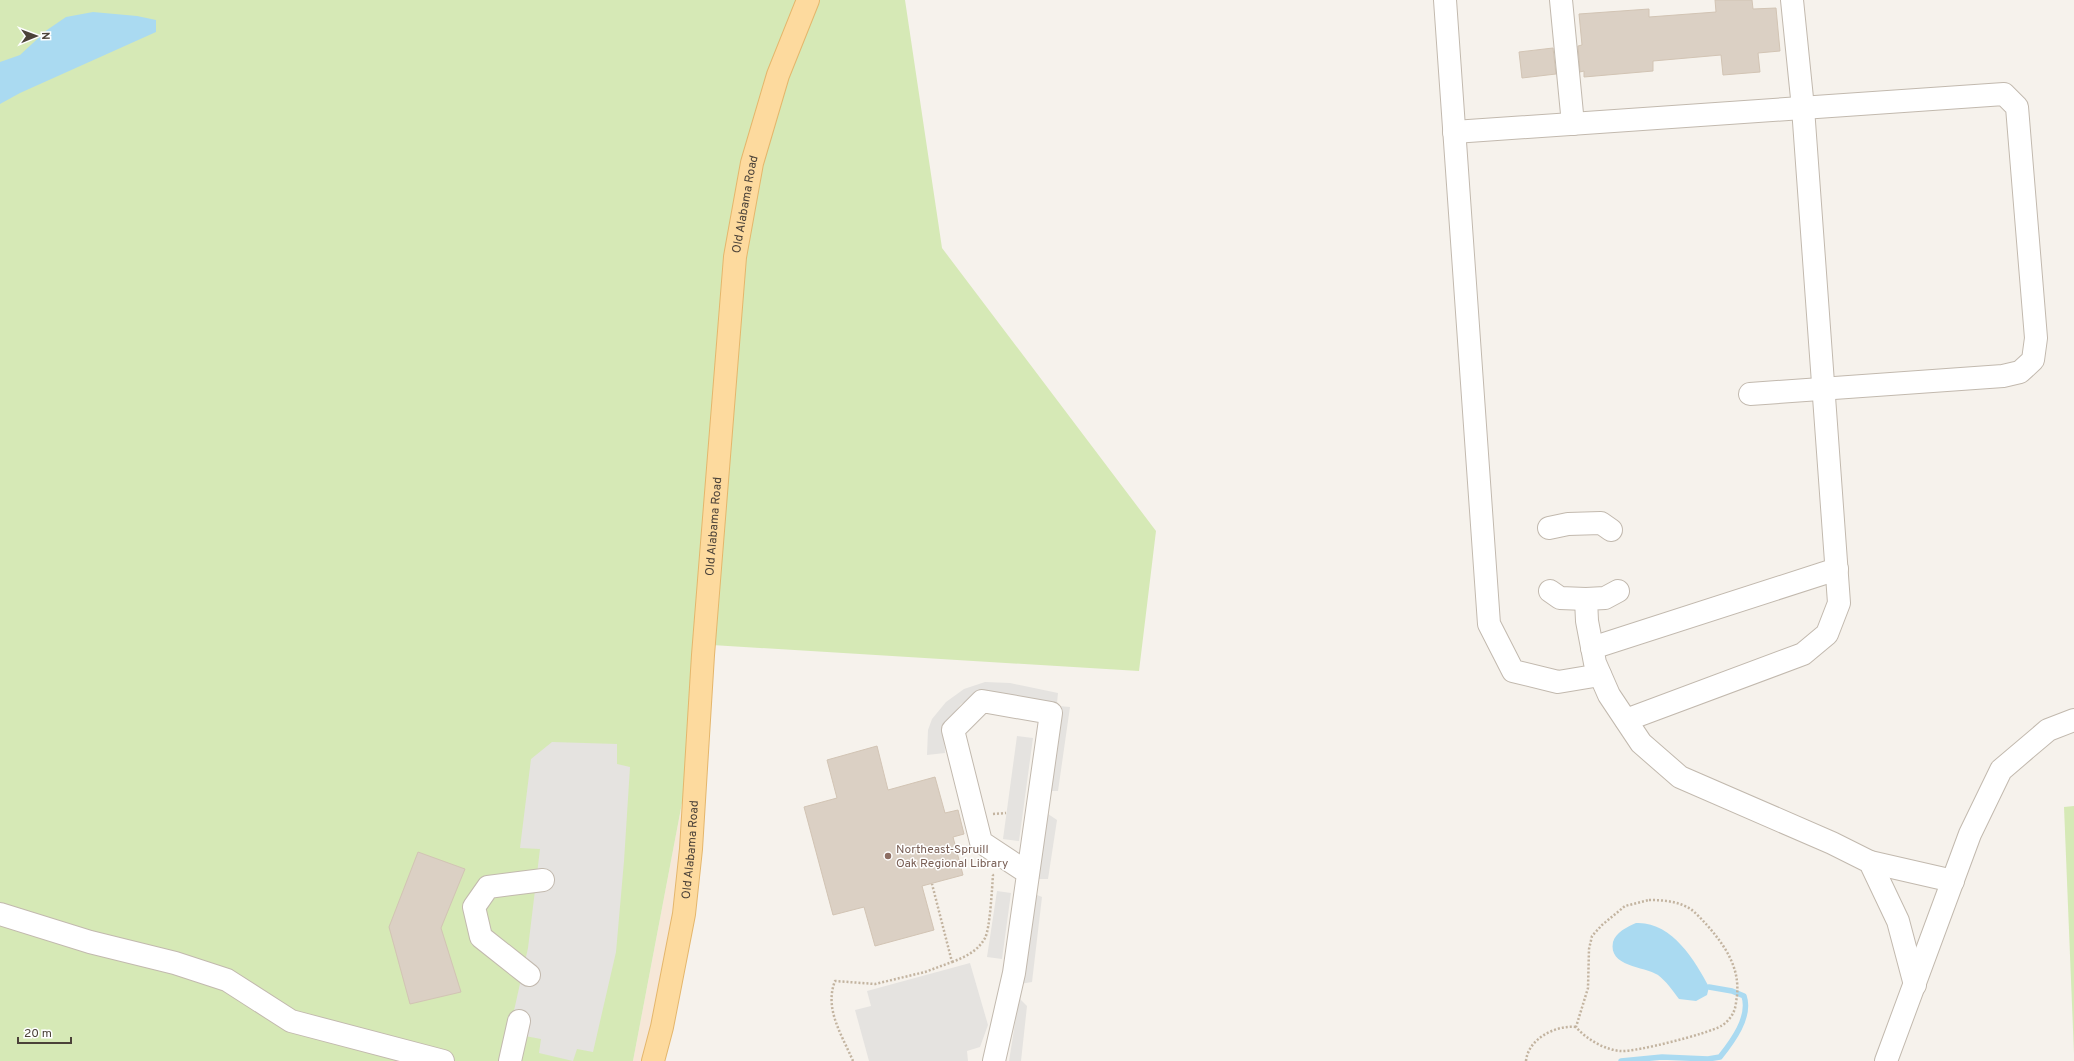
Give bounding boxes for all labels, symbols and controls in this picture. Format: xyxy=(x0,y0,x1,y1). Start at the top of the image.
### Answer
north arrow xyxy=(16,16,56,56)
text: N xyxy=(38,32,52,40)
street label: Old Alabama Road xyxy=(729,154,763,255)
street label: Old Alabama Road xyxy=(702,476,726,577)
street label: Old Alabama Road xyxy=(679,800,703,900)
place label: Northeast-Spruill Oak Regional Library xyxy=(896,842,1008,872)
marker: Northeast-Spruill Oak Regional Library xyxy=(883,851,893,861)
scale bar xyxy=(18,1019,71,1045)
text: 20 m xyxy=(24,1026,52,1042)

